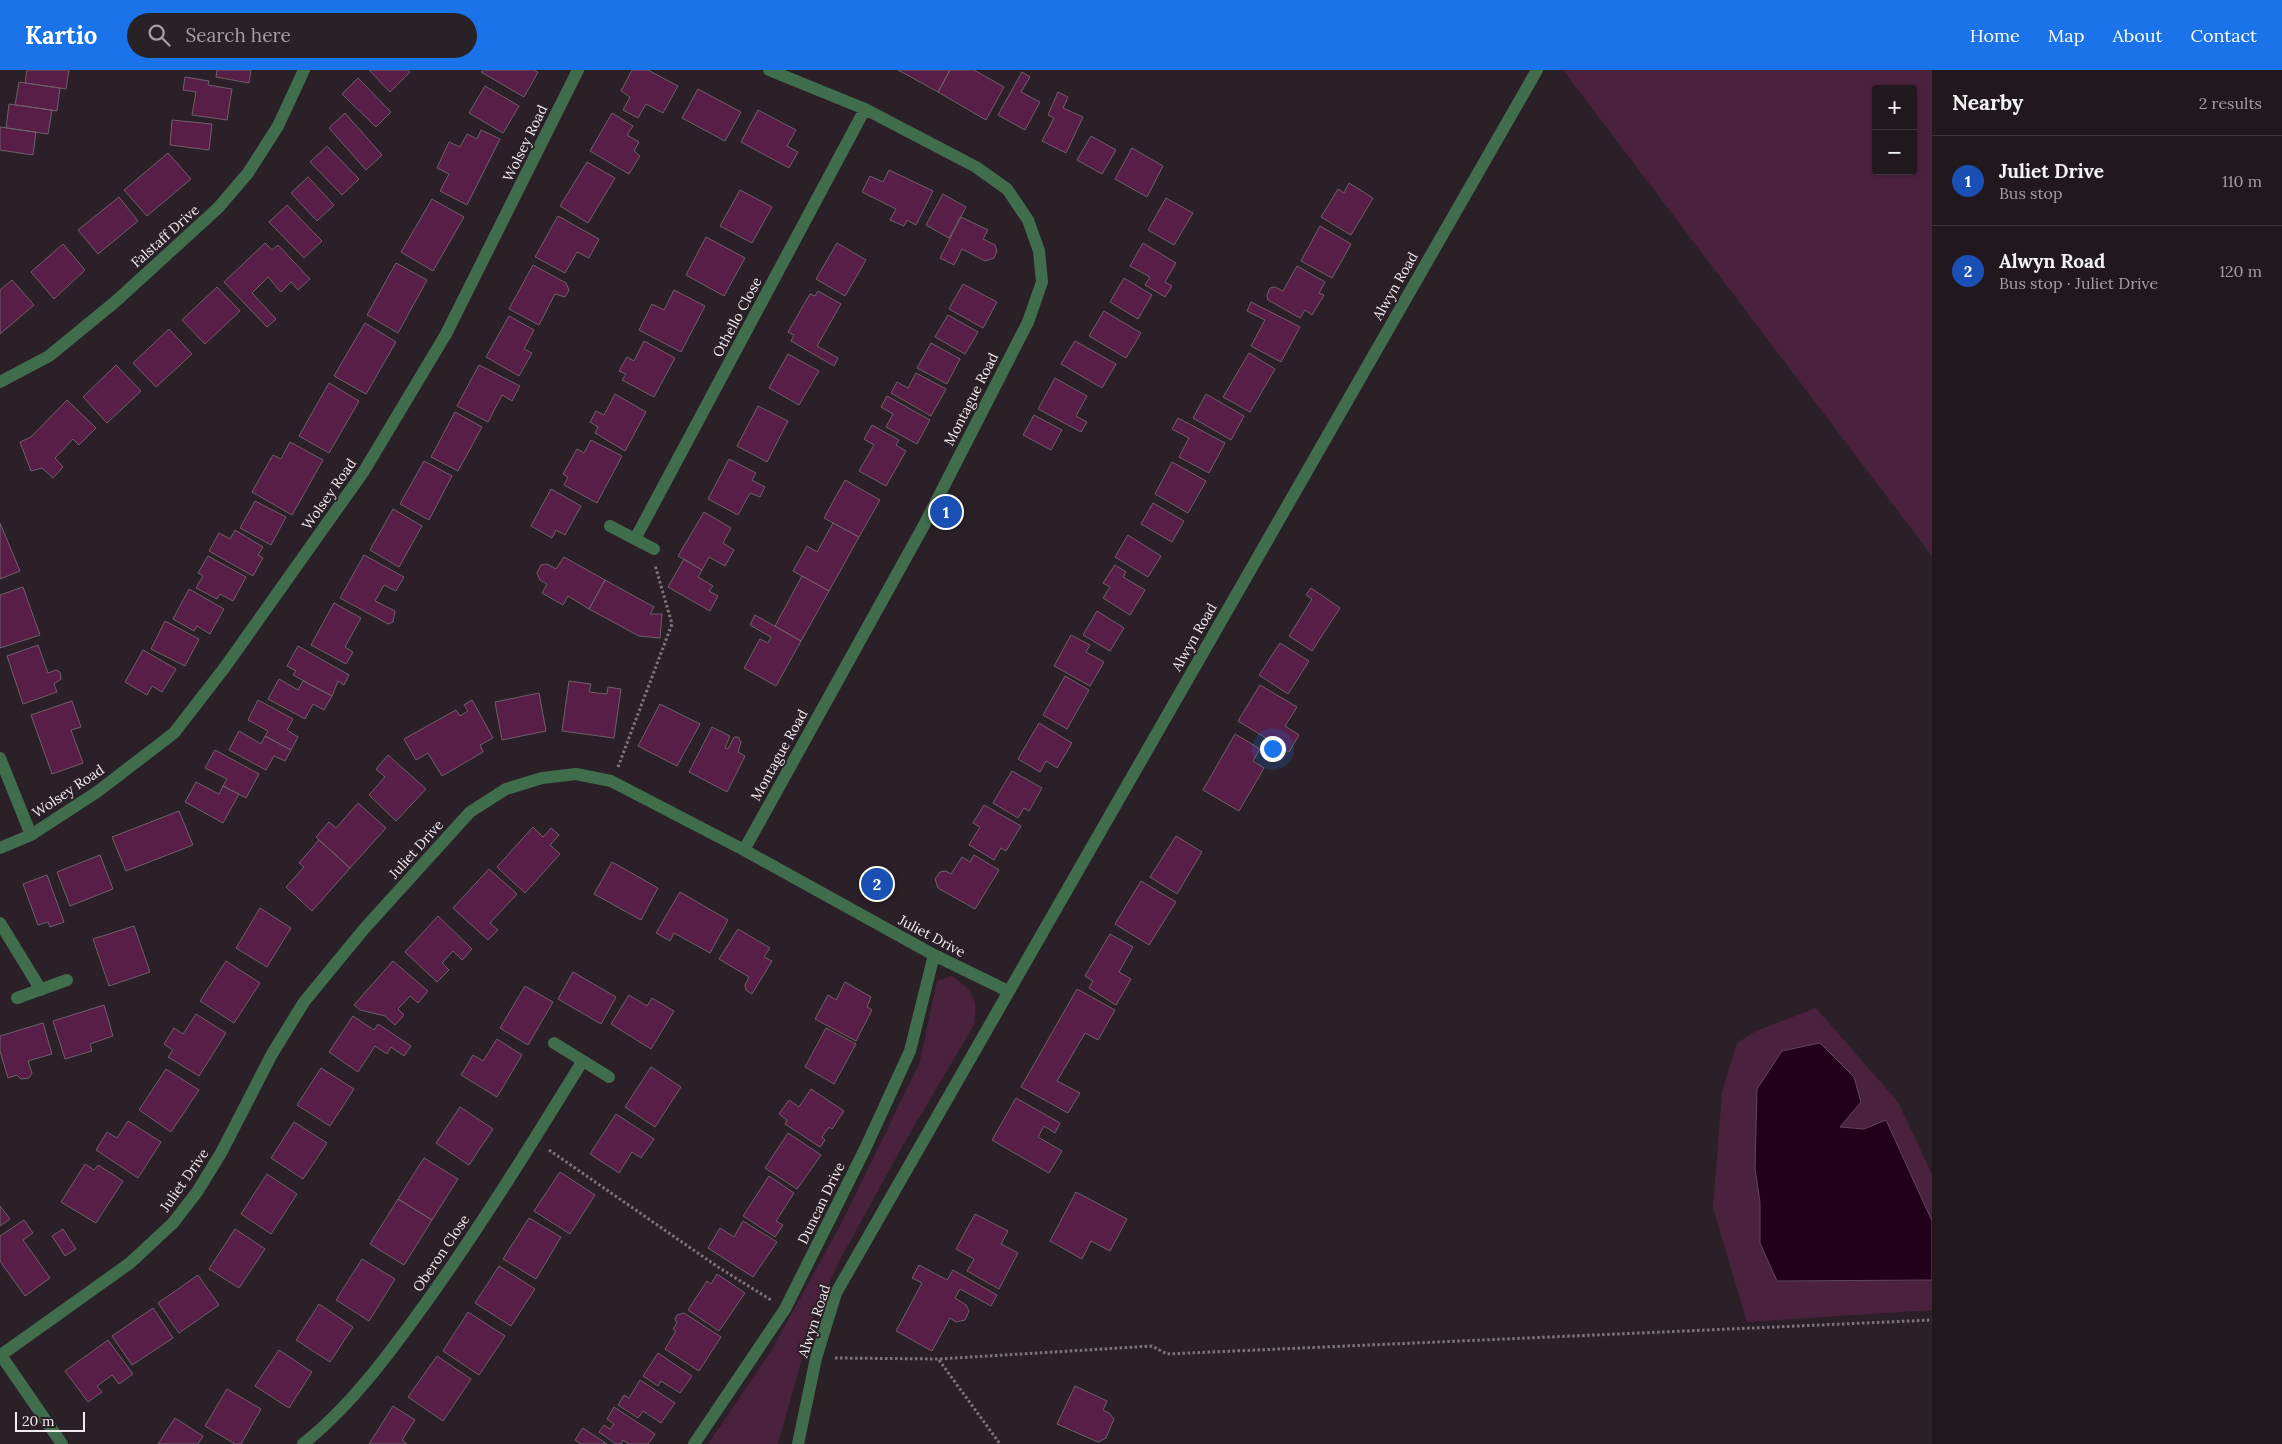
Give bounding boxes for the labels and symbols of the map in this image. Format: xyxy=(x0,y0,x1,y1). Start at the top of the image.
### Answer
street label: Wolsey Road xyxy=(499,102,551,184)
street label: Falstaff Drive xyxy=(127,200,203,271)
street label: Alwyn Road xyxy=(1368,249,1422,324)
street label: Othello Close xyxy=(708,274,766,360)
street label: Montague Road xyxy=(940,350,1002,448)
street label: Wolsey Road xyxy=(298,455,360,533)
pin: 1 xyxy=(930,493,962,531)
street label: Alwyn Road xyxy=(1167,600,1221,675)
street label: Montague Road xyxy=(746,706,812,804)
your location xyxy=(1260,736,1286,762)
street label: Wolsey Road xyxy=(29,760,107,822)
street label: Juliet Drive xyxy=(384,816,447,883)
pin: 2 xyxy=(861,865,893,903)
street label: Juliet Drive xyxy=(895,910,969,961)
street label: Juliet Drive xyxy=(155,1145,213,1216)
street label: Duncan Drive xyxy=(793,1159,849,1247)
street label: Oberon Close xyxy=(409,1211,474,1295)
street label: Alwyn Road xyxy=(793,1282,834,1361)
scale bar xyxy=(15,1409,85,1432)

